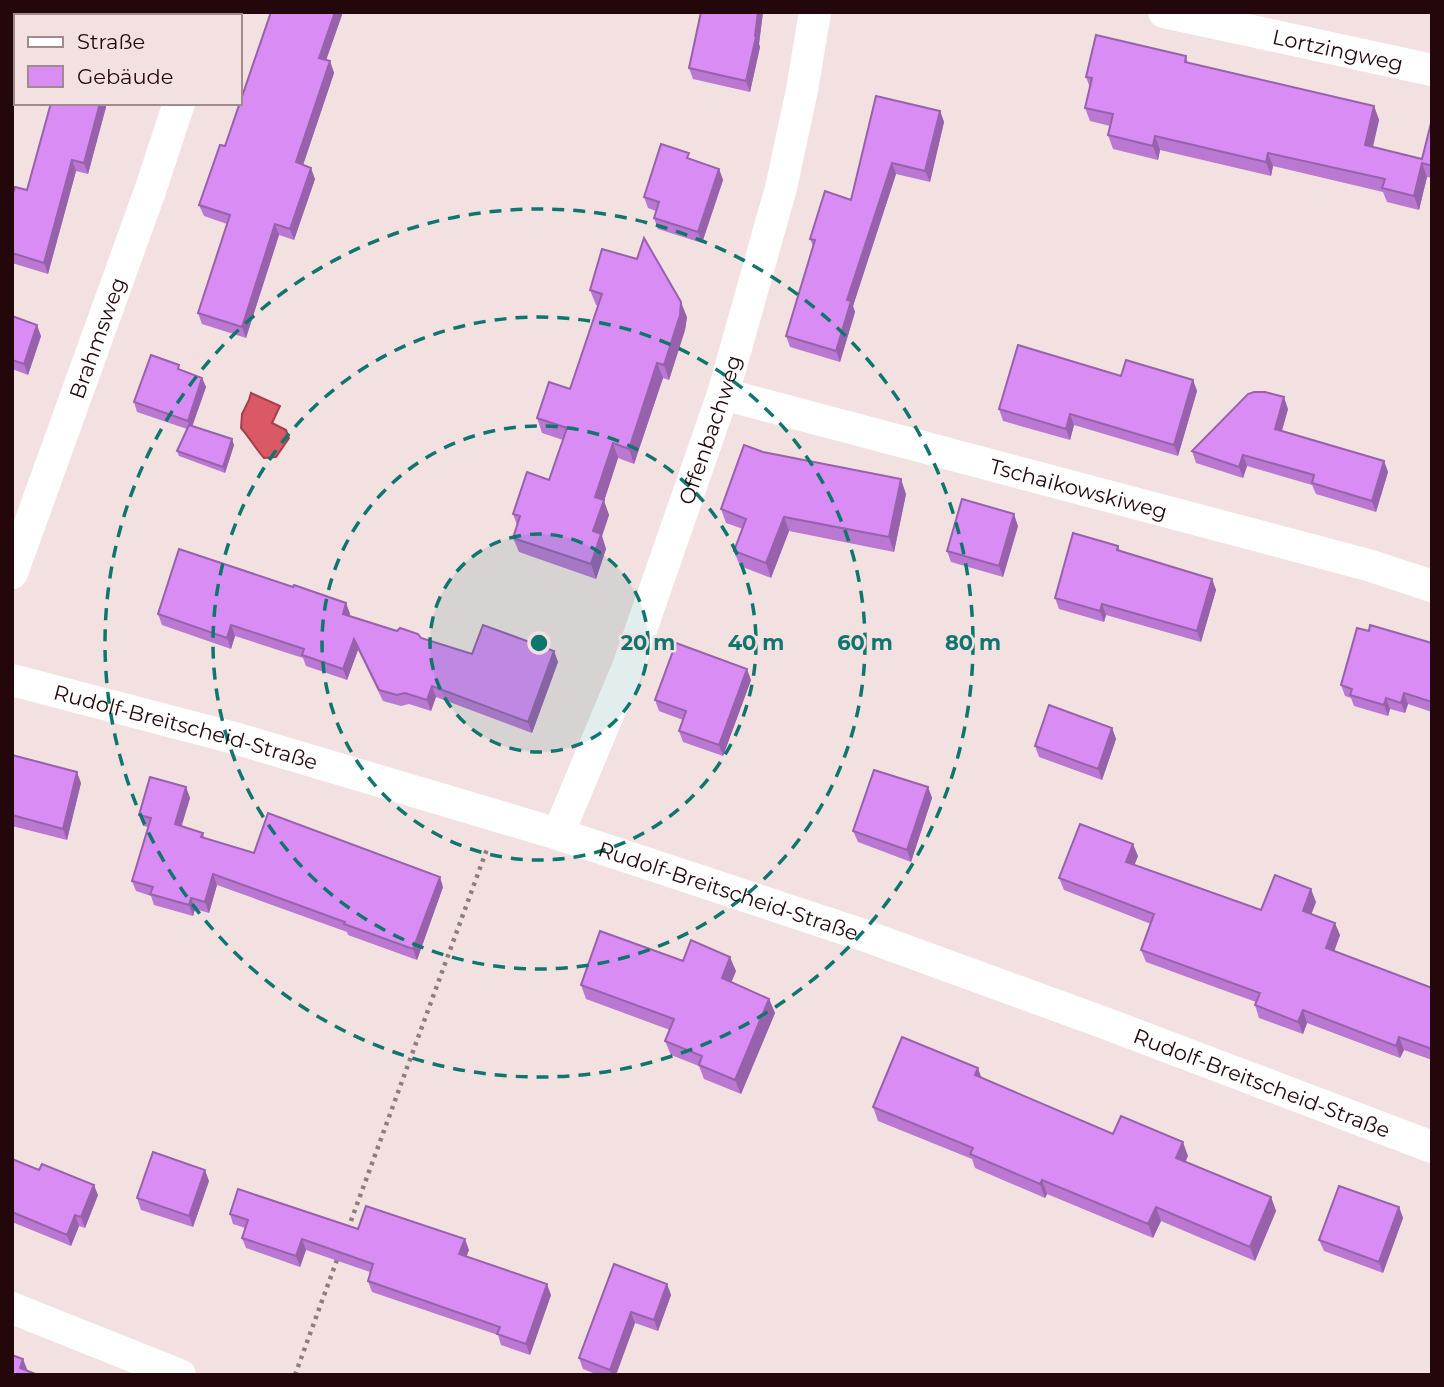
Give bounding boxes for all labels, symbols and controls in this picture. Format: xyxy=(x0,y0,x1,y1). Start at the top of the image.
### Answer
legend xyxy=(14,14,242,105)
street label: Lortzingweg xyxy=(1270,23,1406,76)
text: Straße xyxy=(77,29,145,54)
text: Gebäude xyxy=(77,64,174,89)
street label: Brahmsweg xyxy=(64,274,130,402)
street label: Offenbachweg xyxy=(673,352,746,508)
street label: Tschaikowskiweg xyxy=(987,453,1170,524)
text: 20 m xyxy=(621,630,675,655)
text: 40 m xyxy=(728,630,784,655)
text: 60 m xyxy=(837,630,893,655)
text: 80 m xyxy=(945,630,1001,655)
centre of rings xyxy=(527,631,551,655)
street label: Rudolf-Breitscheid-Straße xyxy=(51,679,321,775)
street label: Rudolf-Breitscheid-Straße xyxy=(595,836,862,945)
street label: Rudolf-Breitscheid-Straße xyxy=(1130,1023,1394,1143)

